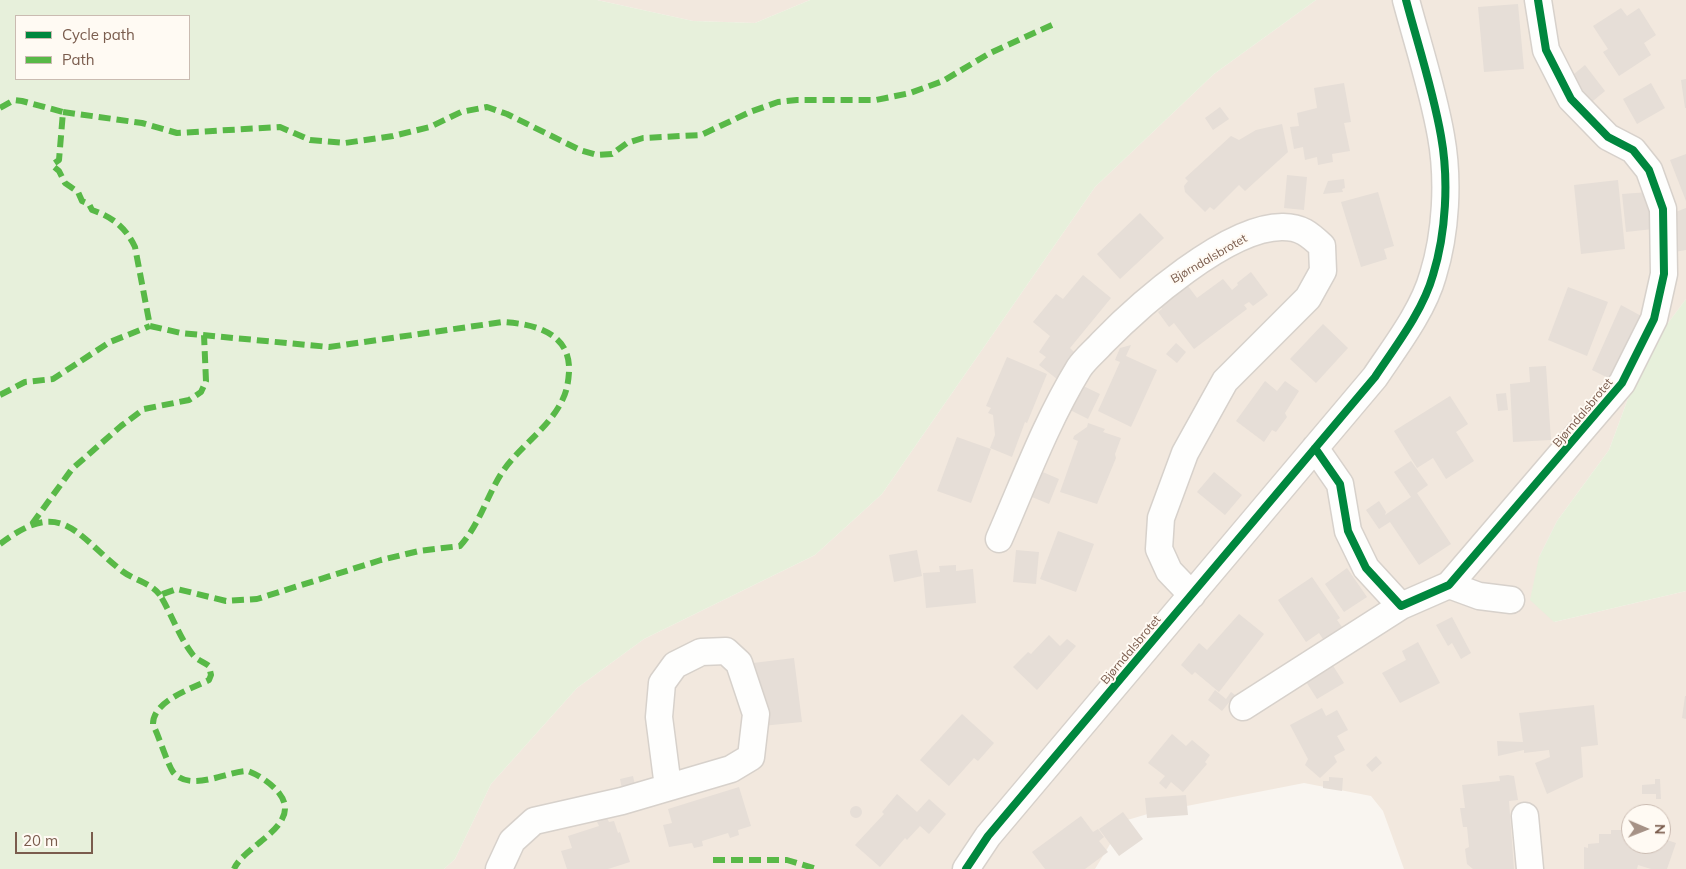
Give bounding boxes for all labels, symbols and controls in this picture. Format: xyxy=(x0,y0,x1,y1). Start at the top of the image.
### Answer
legend xyxy=(15,15,190,80)
text: Cycle path xyxy=(62,25,135,44)
text: Path xyxy=(62,50,94,69)
street label: Bjørndalsbrotet xyxy=(1168,231,1250,287)
street label: Bjørndalsbrotet xyxy=(1550,376,1616,450)
street label: Bjørndalsbrotet xyxy=(1098,613,1164,687)
north arrow xyxy=(1621,804,1671,854)
scale bar xyxy=(18,822,95,854)
text: N xyxy=(1651,824,1669,835)
text: 20 m xyxy=(23,831,58,850)

